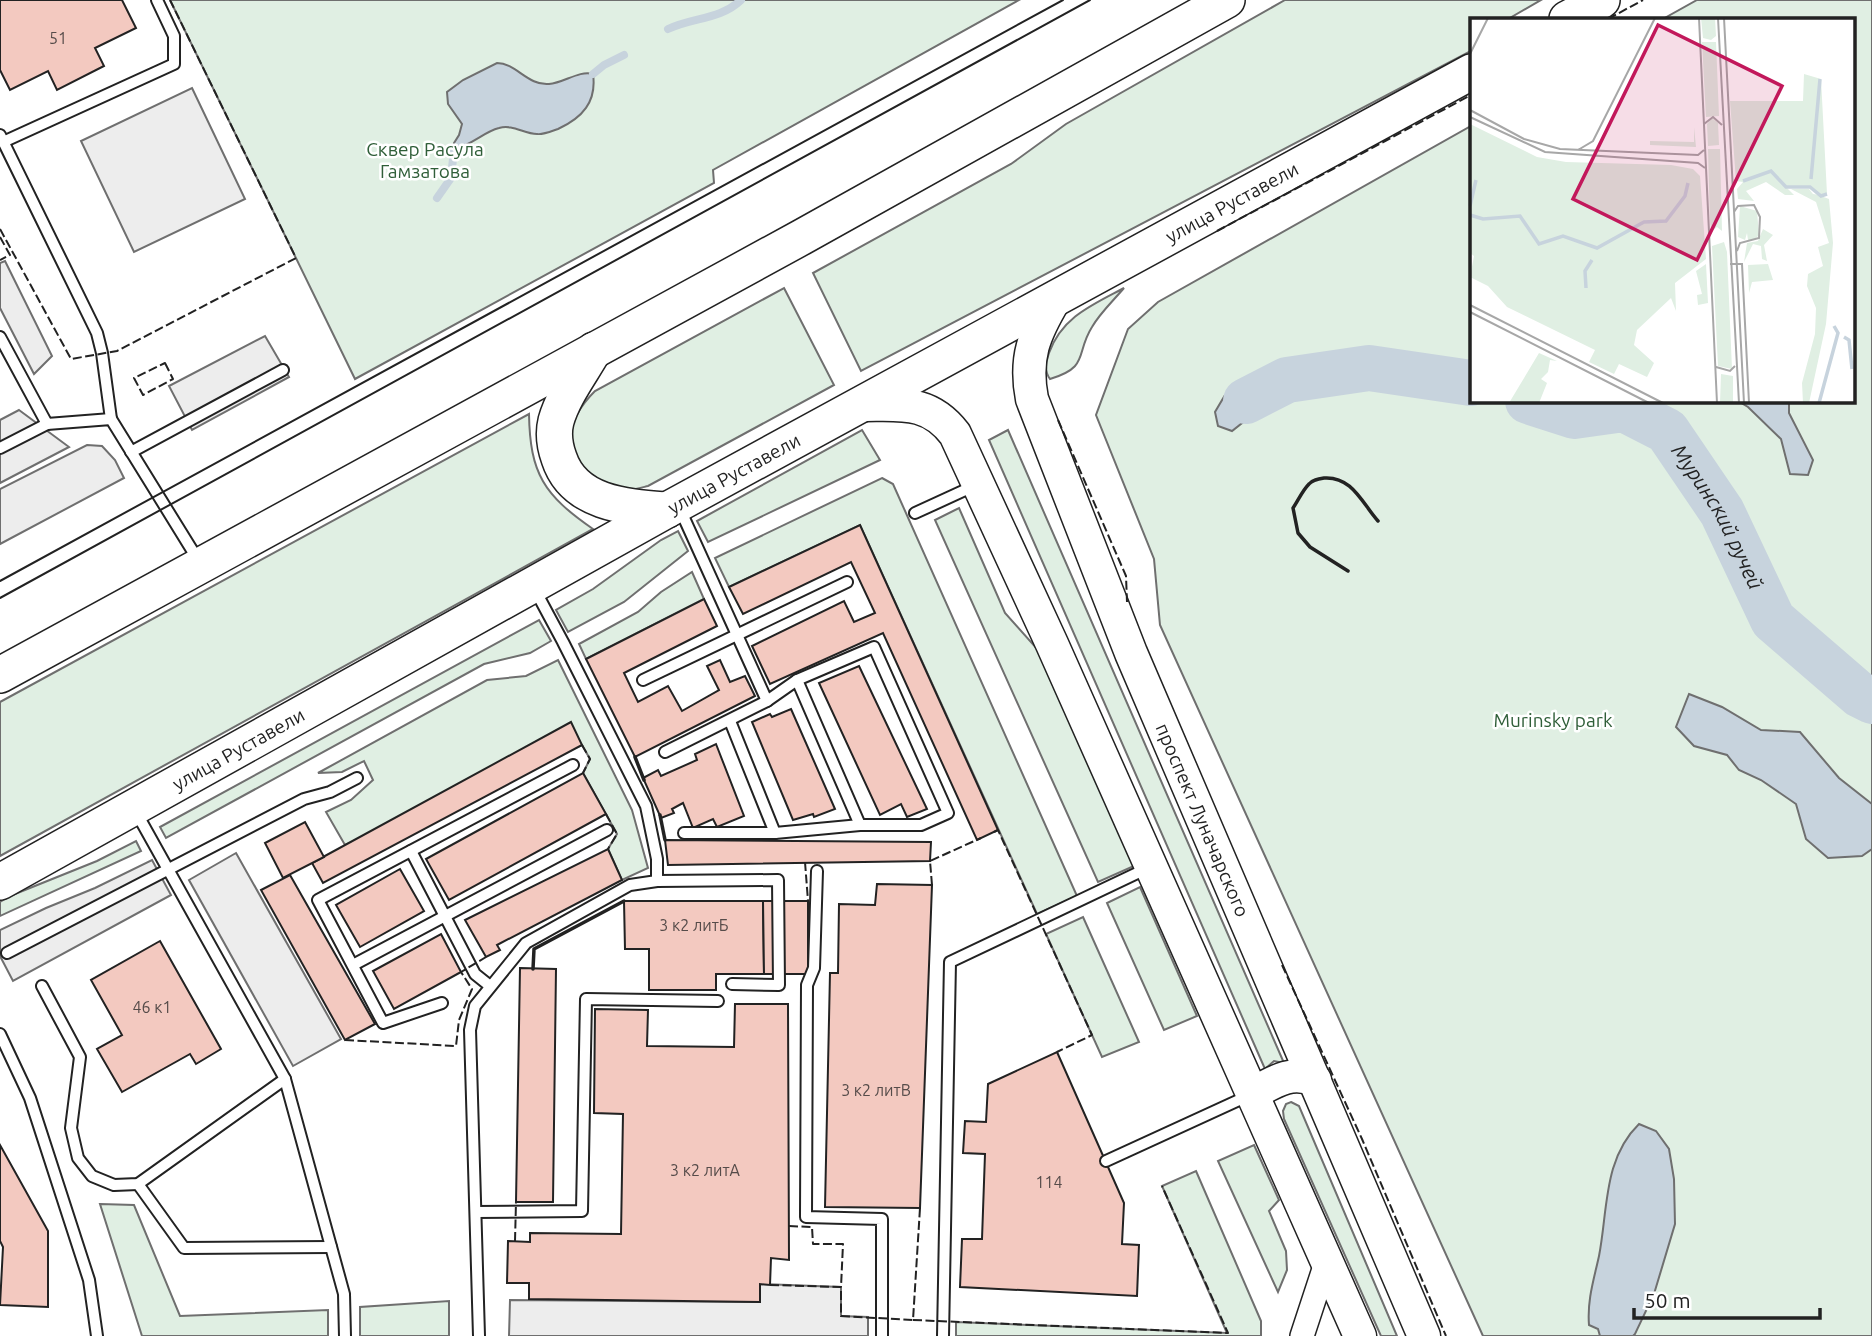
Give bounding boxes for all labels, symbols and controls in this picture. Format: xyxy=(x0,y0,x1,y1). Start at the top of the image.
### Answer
inset map xyxy=(1470,18,1854,402)
house number: 51 xyxy=(49,29,67,47)
park label: Сквер Расула Гамзатова xyxy=(366,138,484,182)
street label: улица Руставели xyxy=(1162,157,1302,247)
street label: улица Руставели xyxy=(664,428,804,519)
water label: Муринский ручей xyxy=(1667,439,1769,593)
street label: улица Руставели xyxy=(169,703,308,795)
park label: Murinsky park xyxy=(1493,709,1613,731)
street label: проспект Луначарского xyxy=(1152,720,1254,920)
house number: 3 к2 литБ xyxy=(659,916,729,934)
house number: 46 к1 xyxy=(133,998,171,1016)
house number: 3 к2 литВ xyxy=(841,1081,911,1099)
house number: 3 к2 литА xyxy=(670,1161,741,1179)
house number: 114 xyxy=(1035,1173,1063,1191)
scale bar xyxy=(1634,1276,1820,1320)
text: 50 m xyxy=(1644,1288,1691,1312)

